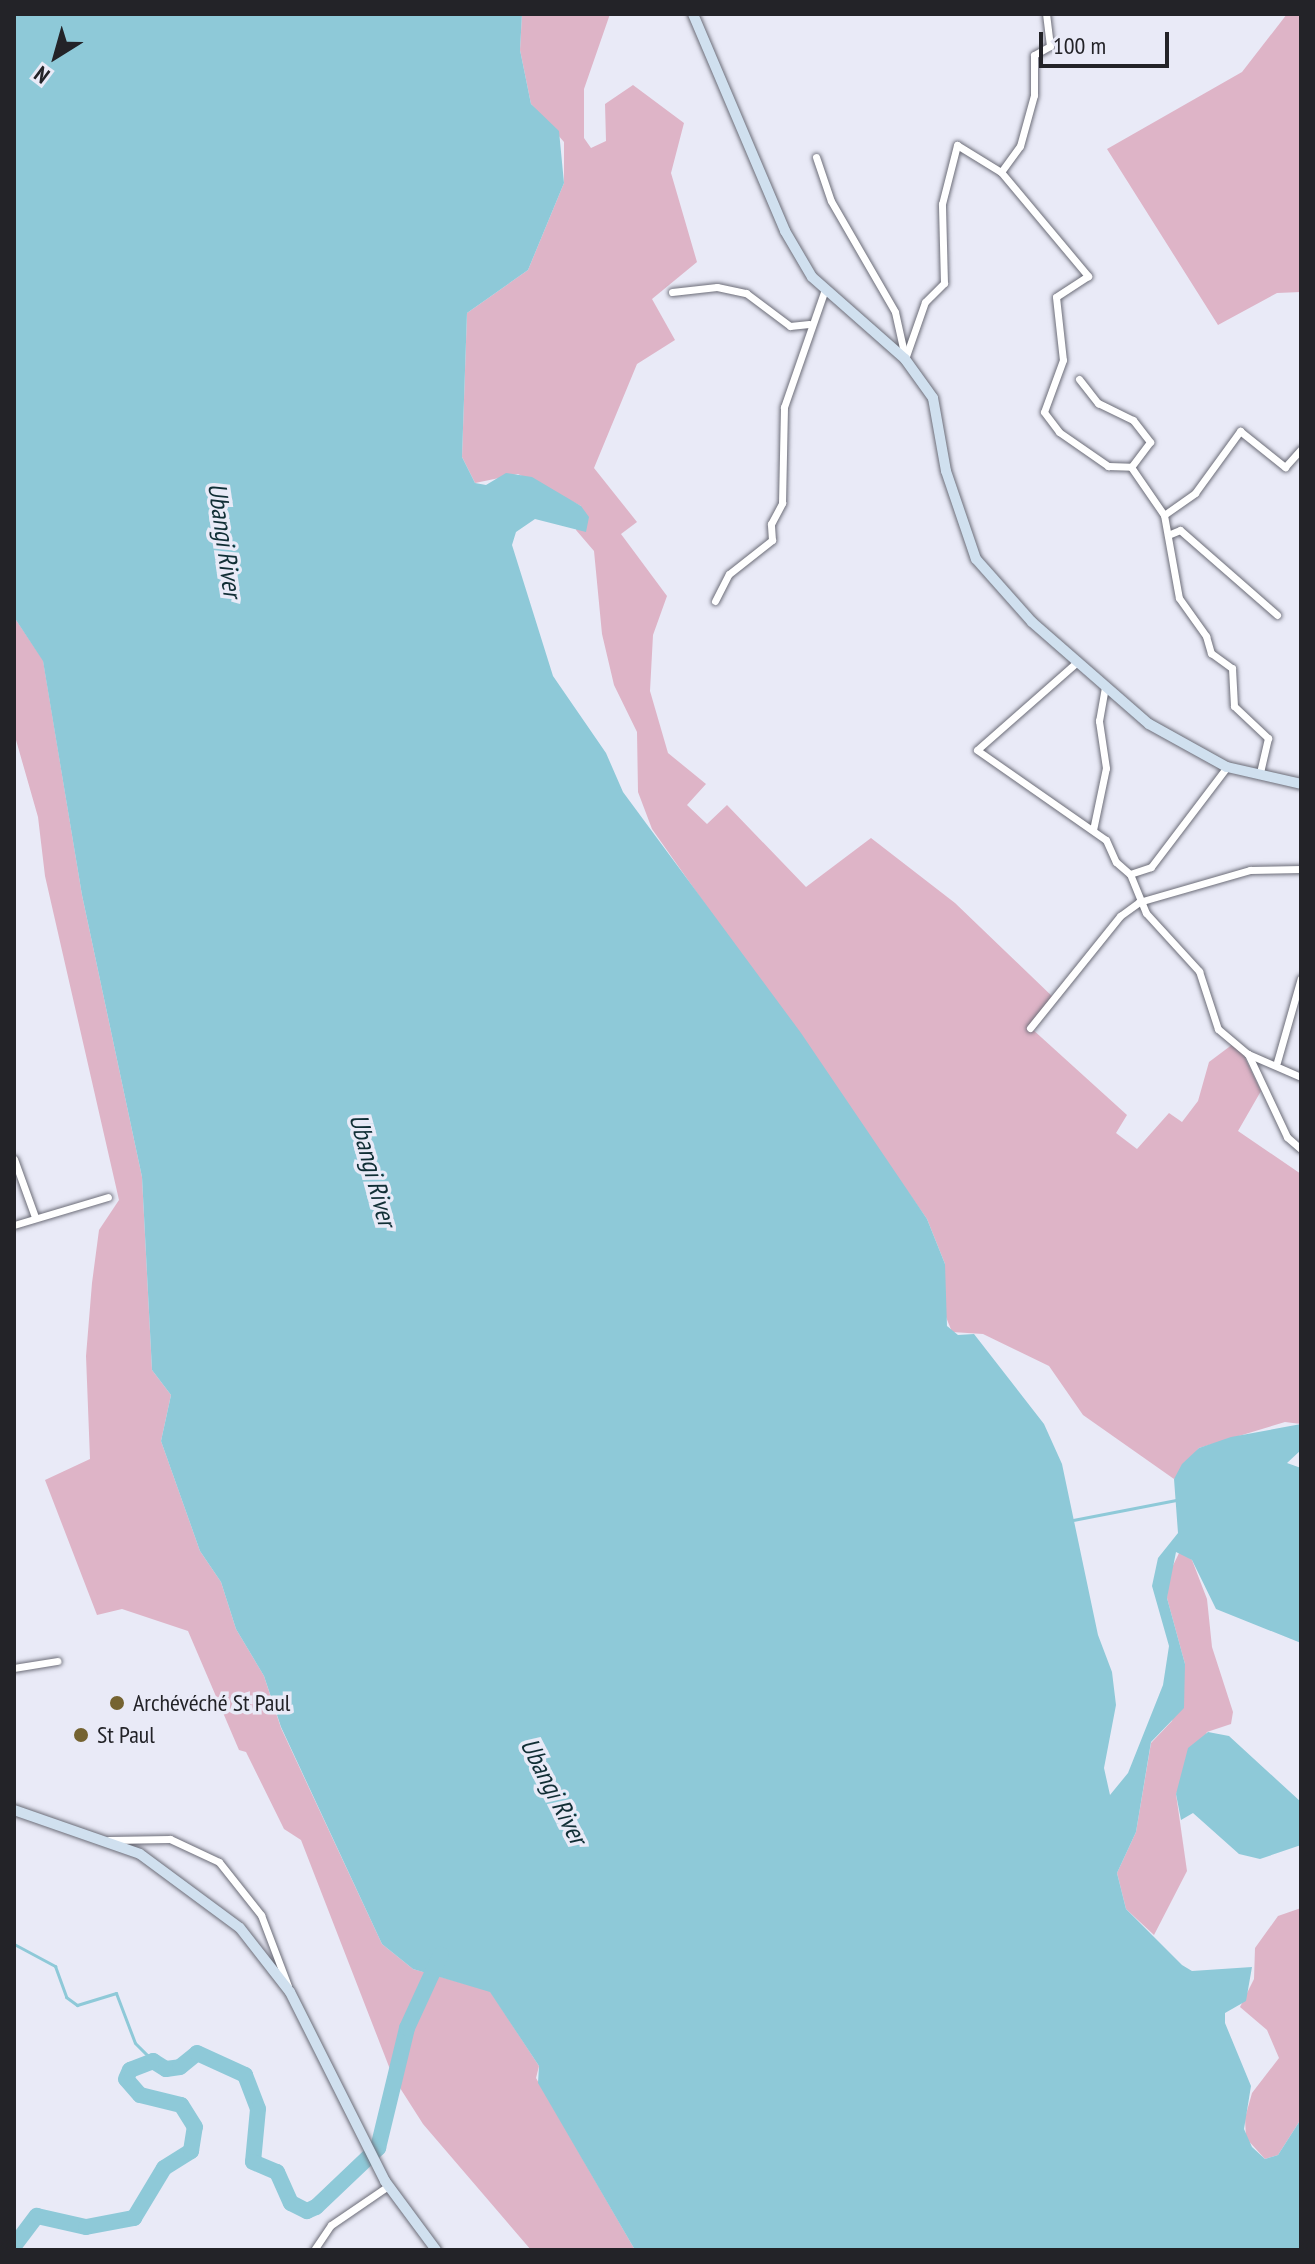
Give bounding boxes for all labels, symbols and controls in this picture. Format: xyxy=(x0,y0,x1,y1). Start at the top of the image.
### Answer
north arrow xyxy=(16,16,96,96)
scale bar xyxy=(1043,16,1173,66)
text: 100 m xyxy=(1053,30,1106,61)
text: N xyxy=(28,60,55,90)
water label: Ubangi River xyxy=(202,481,248,599)
water label: Ubangi River xyxy=(343,1110,403,1230)
place label: Archévéché St Paul xyxy=(133,1689,290,1717)
marker: Archévéché St Paul xyxy=(108,1694,126,1712)
place label: St Paul xyxy=(97,1721,155,1749)
marker: St Paul xyxy=(72,1726,90,1744)
water label: Ubangi River xyxy=(514,1733,594,1849)

